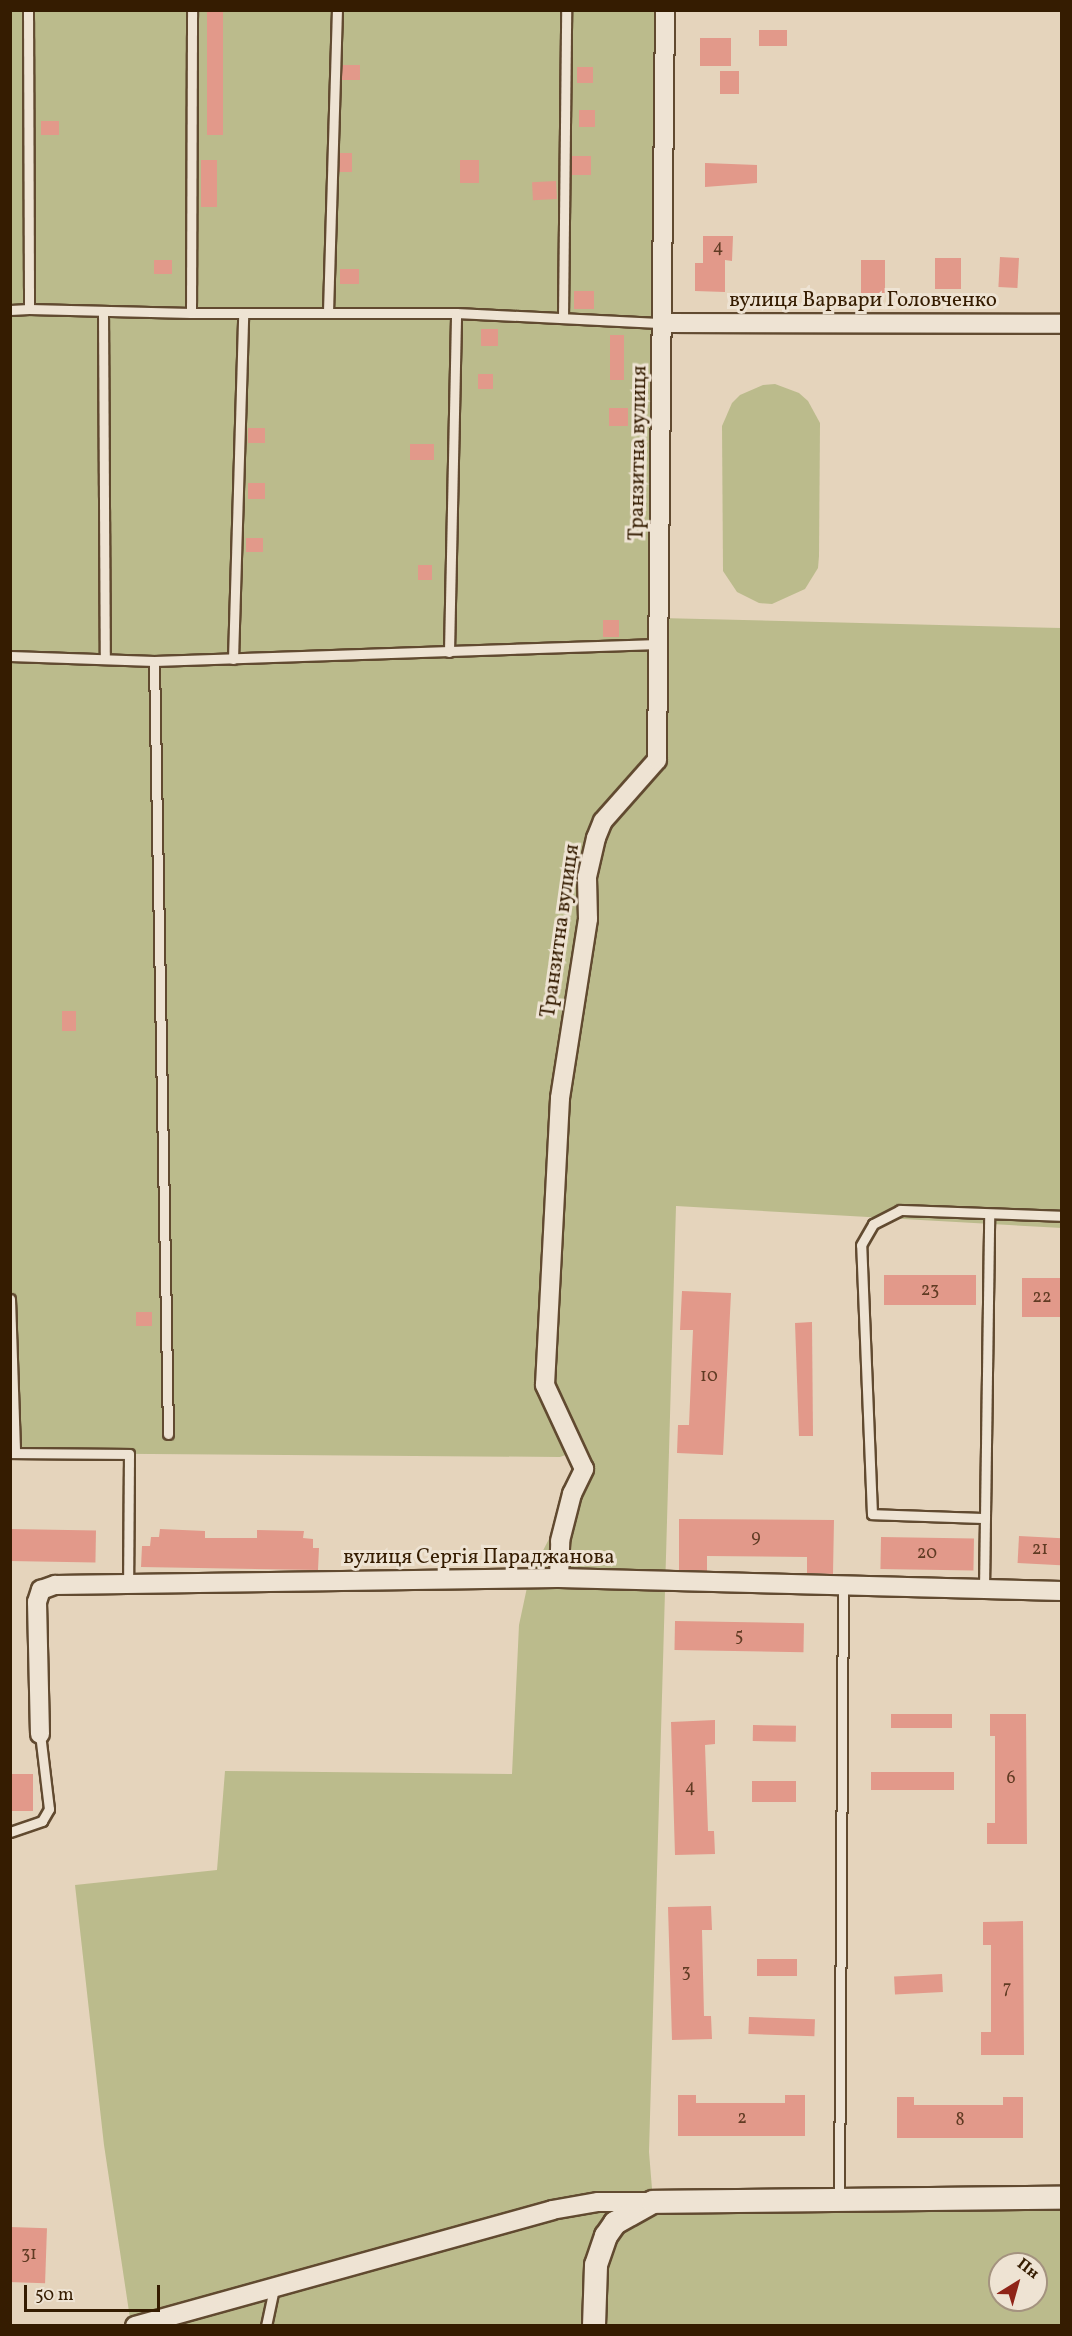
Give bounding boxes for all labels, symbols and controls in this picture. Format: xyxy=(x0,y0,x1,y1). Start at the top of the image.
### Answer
house number: 4 xyxy=(713,237,723,259)
street label: вулиця Варвари Головченко xyxy=(729,288,997,314)
street label: Транзитна вулиця xyxy=(625,365,653,541)
street label: Транзитна вулиця xyxy=(536,842,586,1020)
house number: 23 xyxy=(921,1280,939,1302)
house number: 22 xyxy=(1032,1287,1052,1309)
house number: 10 xyxy=(700,1366,718,1388)
house number: 9 xyxy=(751,1527,761,1549)
house number: 21 xyxy=(1032,1539,1048,1561)
house number: 20 xyxy=(917,1543,937,1565)
street label: вулиця Сергія Параджанова xyxy=(343,1545,615,1571)
house number: 5 xyxy=(735,1626,743,1648)
house number: 6 xyxy=(1006,1768,1016,1790)
house number: 4 xyxy=(685,1777,695,1799)
house number: 3 xyxy=(681,1962,691,1984)
house number: 7 xyxy=(1003,1978,1011,2000)
house number: 2 xyxy=(737,2108,747,2130)
house number: 8 xyxy=(955,2110,965,2132)
house number: 31 xyxy=(21,2244,37,2266)
north arrow xyxy=(988,2252,1048,2312)
text: Пн xyxy=(1012,2254,1043,2285)
scale bar xyxy=(27,2273,164,2311)
text: 50 m xyxy=(35,2283,74,2308)

